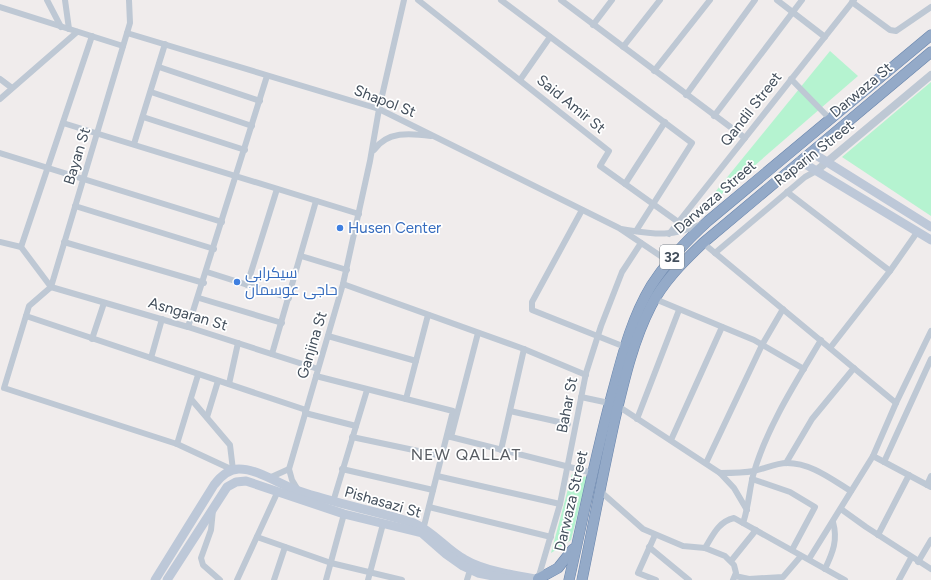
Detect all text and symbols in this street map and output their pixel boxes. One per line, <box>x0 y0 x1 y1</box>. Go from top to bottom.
street label: Darwaza St <box>826 59 896 121</box>
street label: Qandil Street <box>717 68 786 150</box>
street label: Said Amir St <box>533 71 609 137</box>
street label: Shapol St <box>352 81 419 121</box>
street label: Raparin Street <box>771 116 858 190</box>
street label: Bayan St <box>60 125 94 187</box>
street label: Darwaza Street <box>670 156 760 238</box>
place label: Husen Center <box>348 219 441 237</box>
marker: Husen Center <box>335 223 345 233</box>
road number: 32 <box>660 245 684 269</box>
place label: سیکرابی حاجی عوسمان <box>245 264 338 300</box>
marker: سیکرابی حاجی عوسمان <box>232 277 242 287</box>
street label: Asngaran St <box>146 293 230 335</box>
street label: Ganjina St <box>293 309 331 381</box>
street label: Bahar St <box>553 375 581 434</box>
district label: NEW QALLAT <box>411 445 521 464</box>
street label: Darwaza Street <box>551 448 591 553</box>
street label: Pishasazi St <box>342 482 424 522</box>

